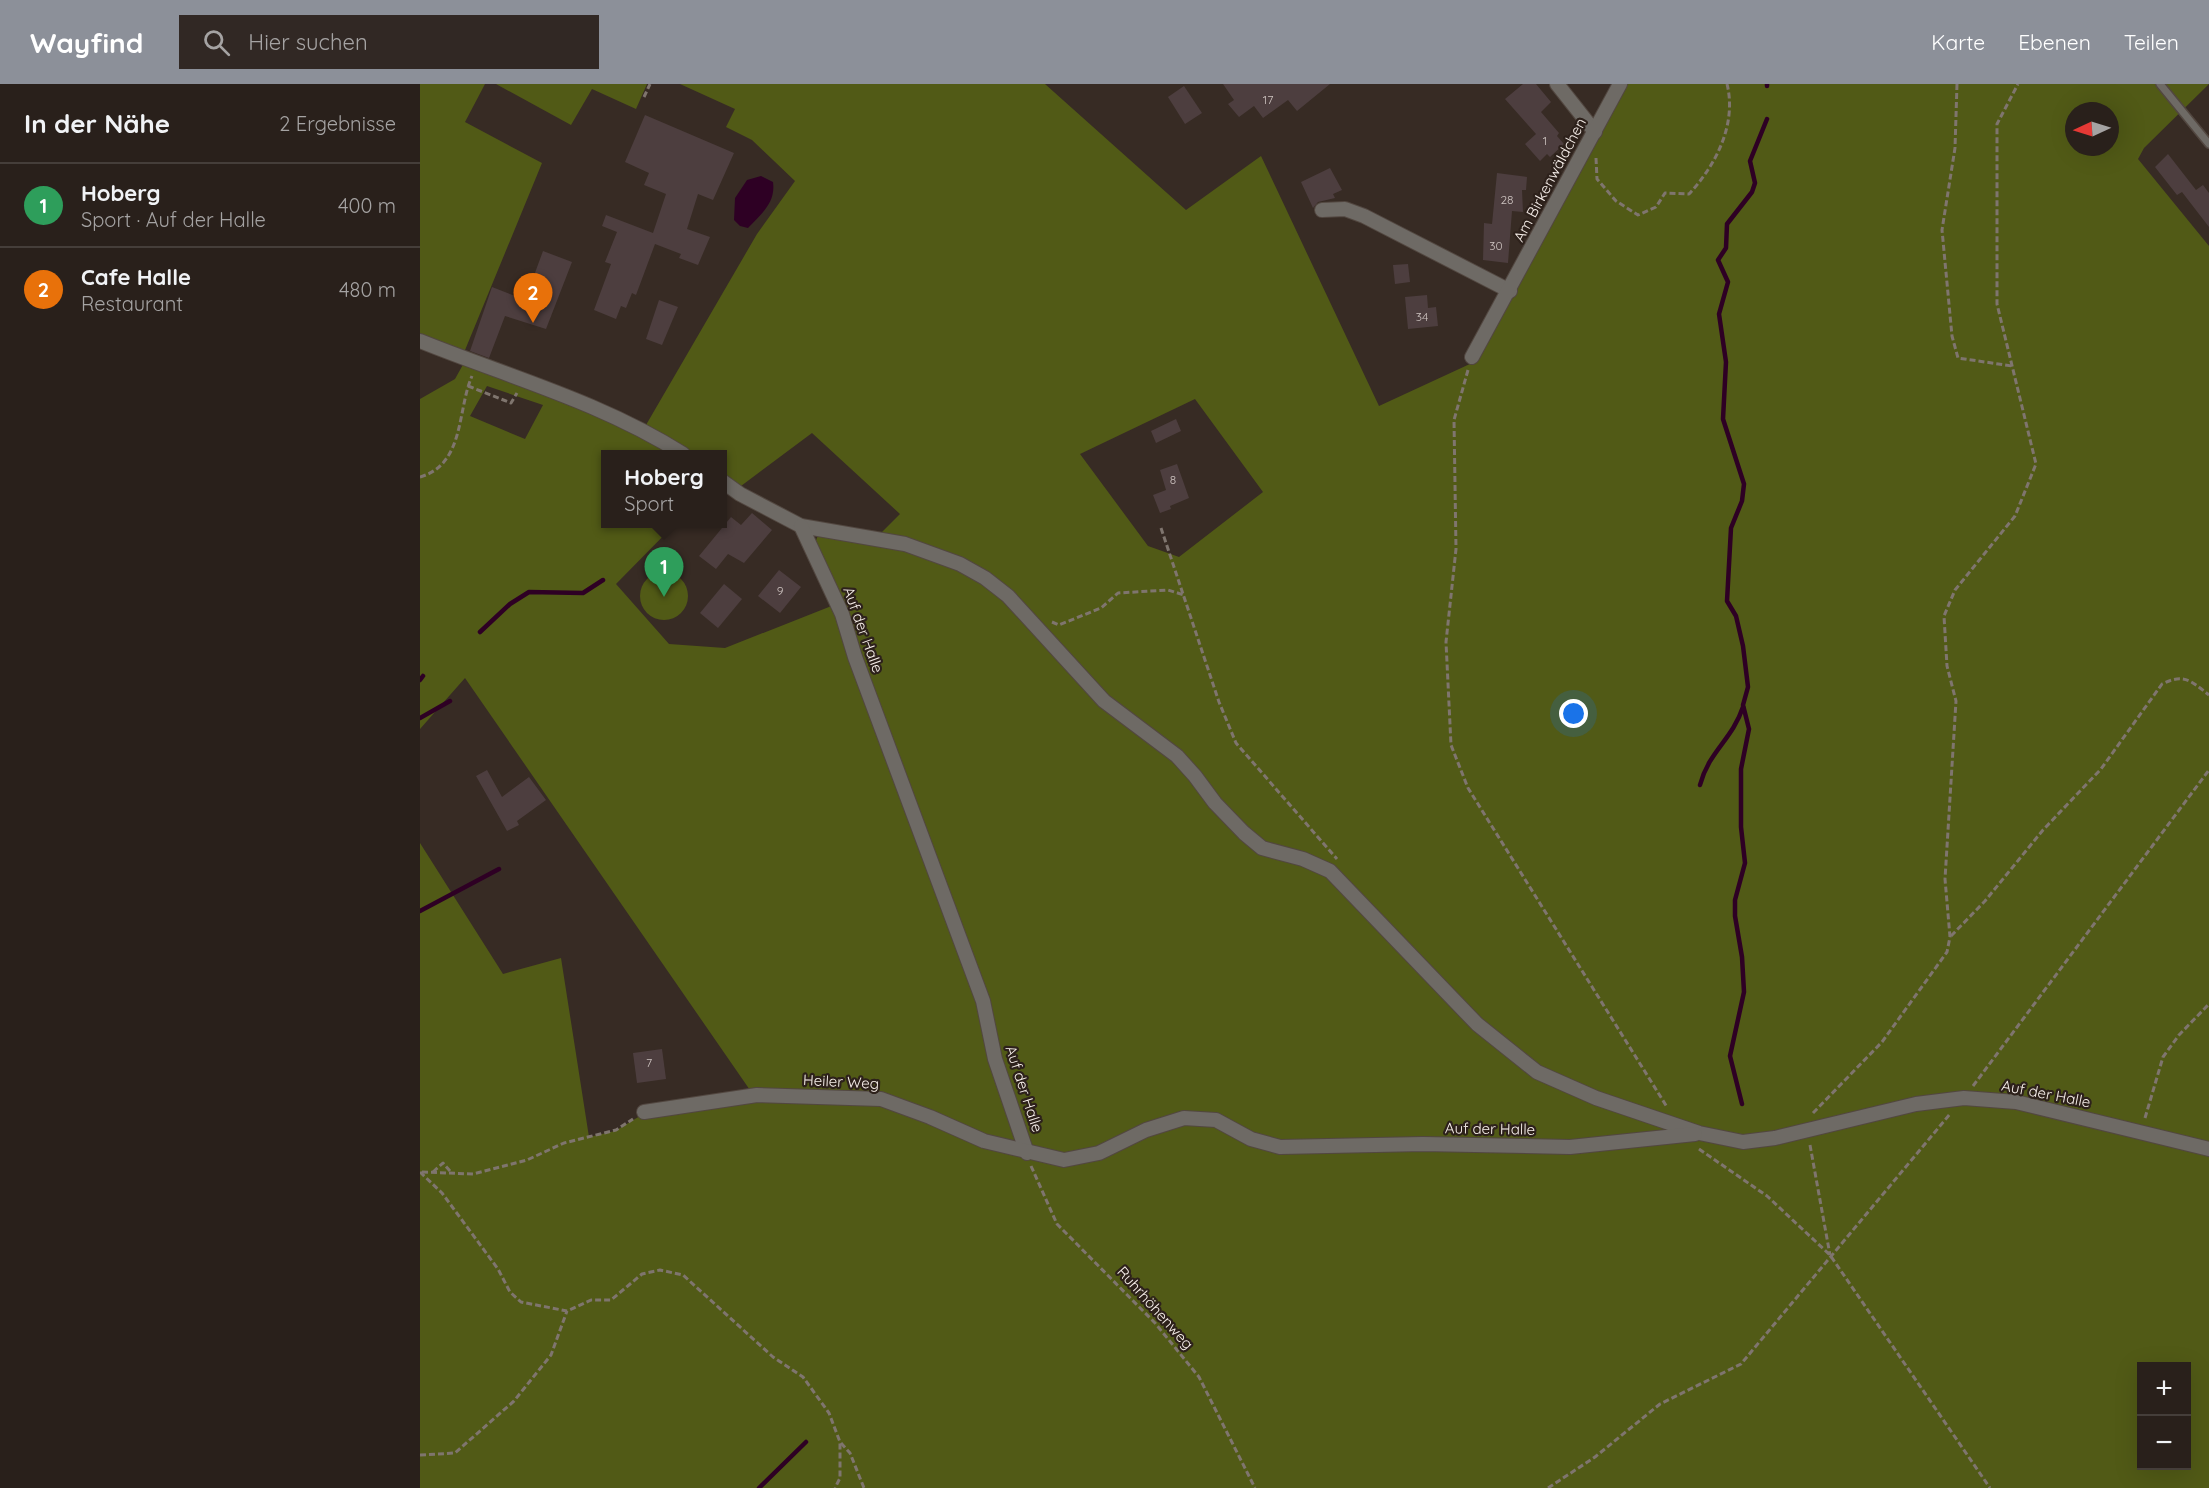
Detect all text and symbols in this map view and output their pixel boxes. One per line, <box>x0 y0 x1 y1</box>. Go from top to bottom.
search box <box>179 15 599 69</box>
text: Wayfind <box>30 25 143 60</box>
icon: search <box>200 26 233 59</box>
text: Hier suchen <box>248 28 368 56</box>
text: Karte <box>1931 29 1985 55</box>
text: Ebenen <box>2018 29 2091 55</box>
text: Teilen <box>2124 29 2179 55</box>
house number: 17 <box>1263 92 1273 107</box>
north arrow <box>2065 102 2119 156</box>
text: In der Nähe <box>24 107 170 140</box>
text: 2 Ergebnisse <box>279 111 396 136</box>
street label: Am Birkenwäldchen <box>1509 115 1590 245</box>
house number: 1 <box>1543 133 1547 148</box>
text: Hoberg <box>81 179 161 207</box>
house number: 28 <box>1500 192 1514 207</box>
text: 1 <box>40 193 47 218</box>
text: 400 m <box>338 193 396 218</box>
text: Sport · Auf der Halle <box>81 207 266 232</box>
house number: 30 <box>1489 238 1503 253</box>
text: Cafe Halle <box>81 263 191 291</box>
pin: 2 <box>514 274 552 323</box>
text: 2 <box>38 277 49 302</box>
text: 480 m <box>339 277 396 302</box>
text: Restaurant <box>81 291 183 316</box>
house number: 34 <box>1416 309 1428 324</box>
popup <box>601 450 727 528</box>
text: Hoberg <box>624 463 704 491</box>
house number: 8 <box>1170 472 1176 487</box>
text: Sport <box>624 491 674 516</box>
pin: 1 <box>644 548 684 597</box>
house number: 9 <box>777 583 784 598</box>
street label: Auf der Halle <box>839 584 888 675</box>
your location <box>1559 699 1588 728</box>
street label: Auf der Halle <box>1002 1043 1047 1135</box>
house number: 7 <box>646 1055 652 1070</box>
street label: Heiler Weg <box>803 1070 880 1093</box>
street label: Auf der Halle <box>2000 1076 2092 1111</box>
street label: Auf der Halle <box>1445 1118 1535 1139</box>
street label: Ruhrhöhenweg <box>1113 1262 1198 1353</box>
map controls <box>2137 1362 2191 1470</box>
button: + <box>2137 1362 2191 1416</box>
button: − <box>2137 1416 2191 1470</box>

